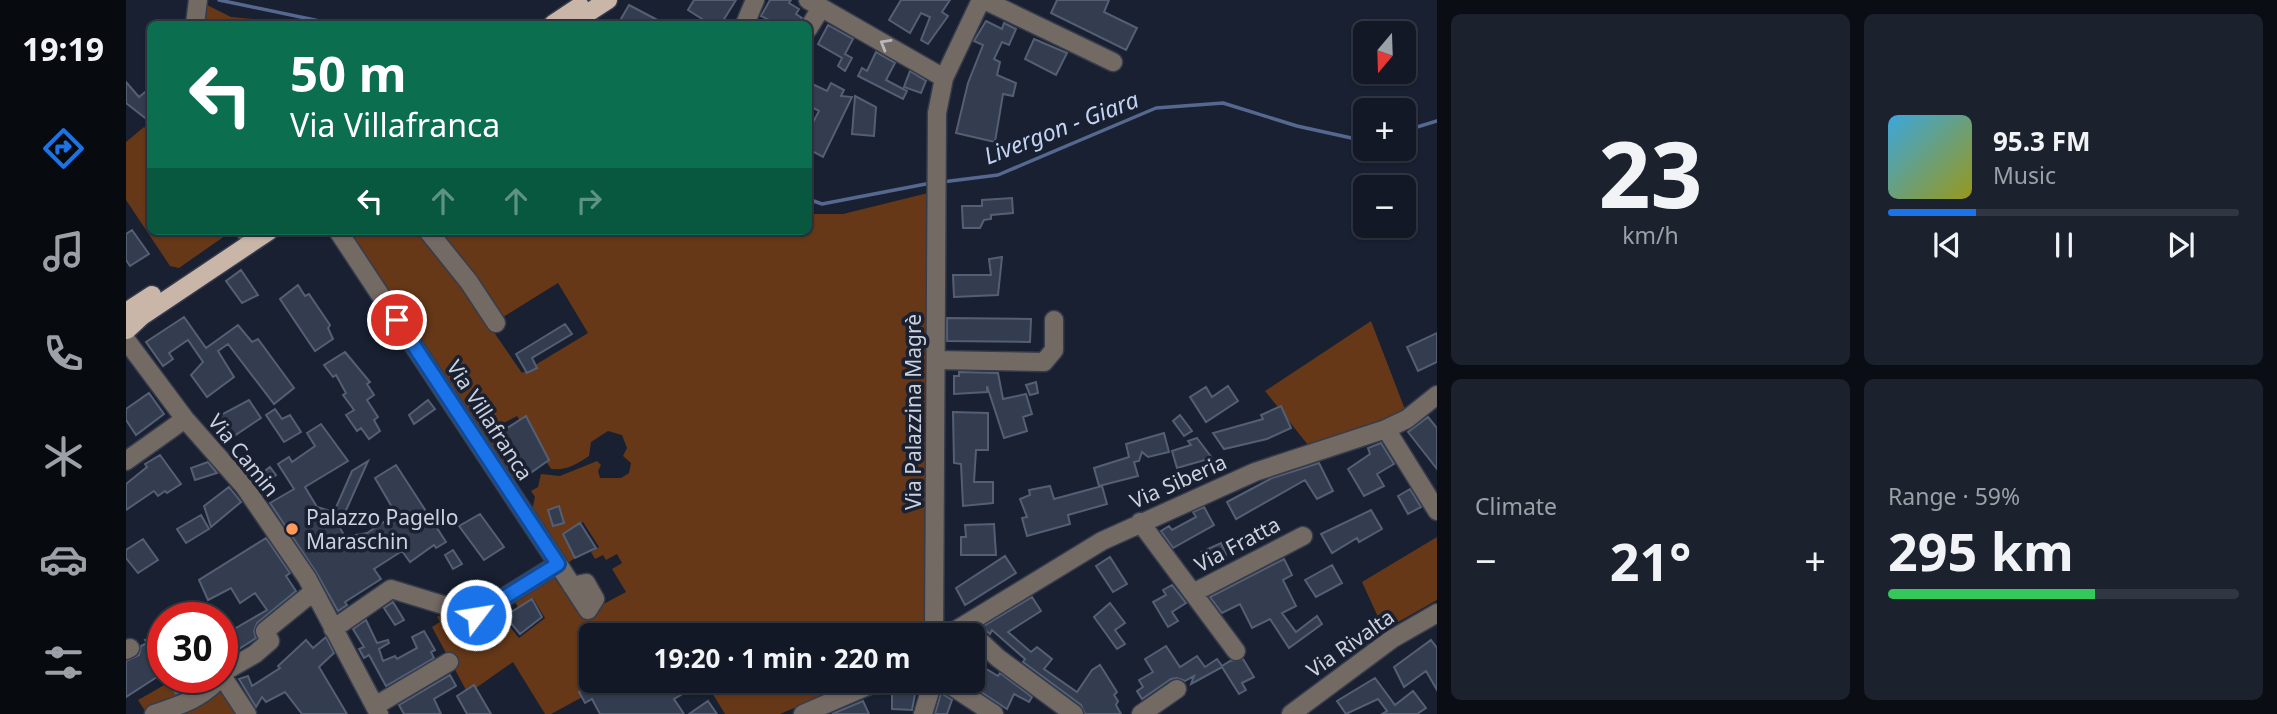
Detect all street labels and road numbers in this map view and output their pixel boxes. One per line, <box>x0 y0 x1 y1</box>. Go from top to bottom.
street label: Via Palazzina Magrè <box>899 314 927 510</box>
street label: Via Villafranca <box>441 355 539 485</box>
street label: Via Camin <box>202 408 286 502</box>
street label: Via Siberia <box>1125 447 1231 515</box>
street label: Via Fratta <box>1189 510 1285 578</box>
street label: Via Rivalta <box>1301 603 1399 683</box>

